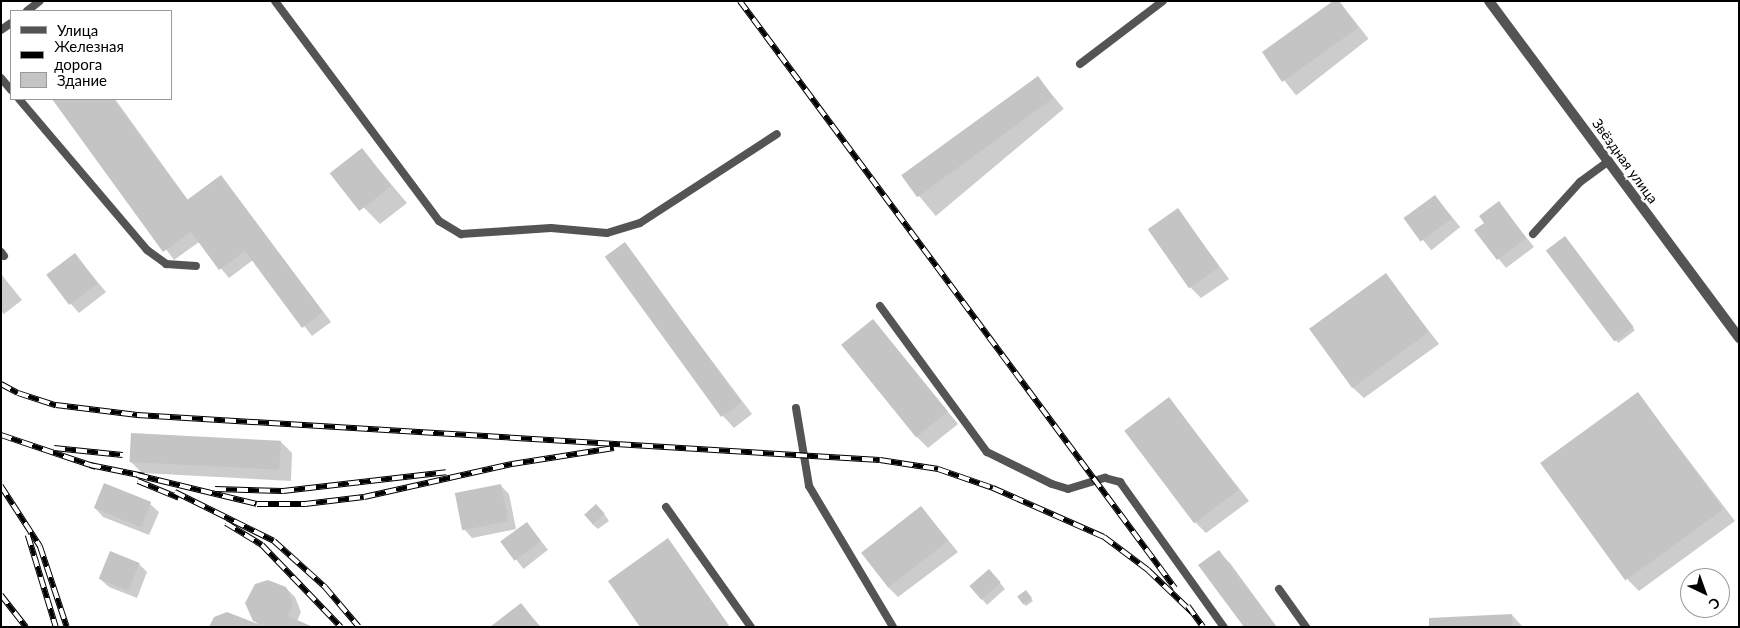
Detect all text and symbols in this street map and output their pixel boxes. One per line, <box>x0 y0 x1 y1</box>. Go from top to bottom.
legend <box>10 10 172 100</box>
text: Улица <box>57 21 98 39</box>
text: Железная дорога <box>54 37 124 73</box>
text: Здание <box>57 71 107 89</box>
street label: Звёздная улица <box>1589 115 1661 207</box>
north arrow <box>1680 568 1730 618</box>
text: С <box>1706 594 1724 613</box>

